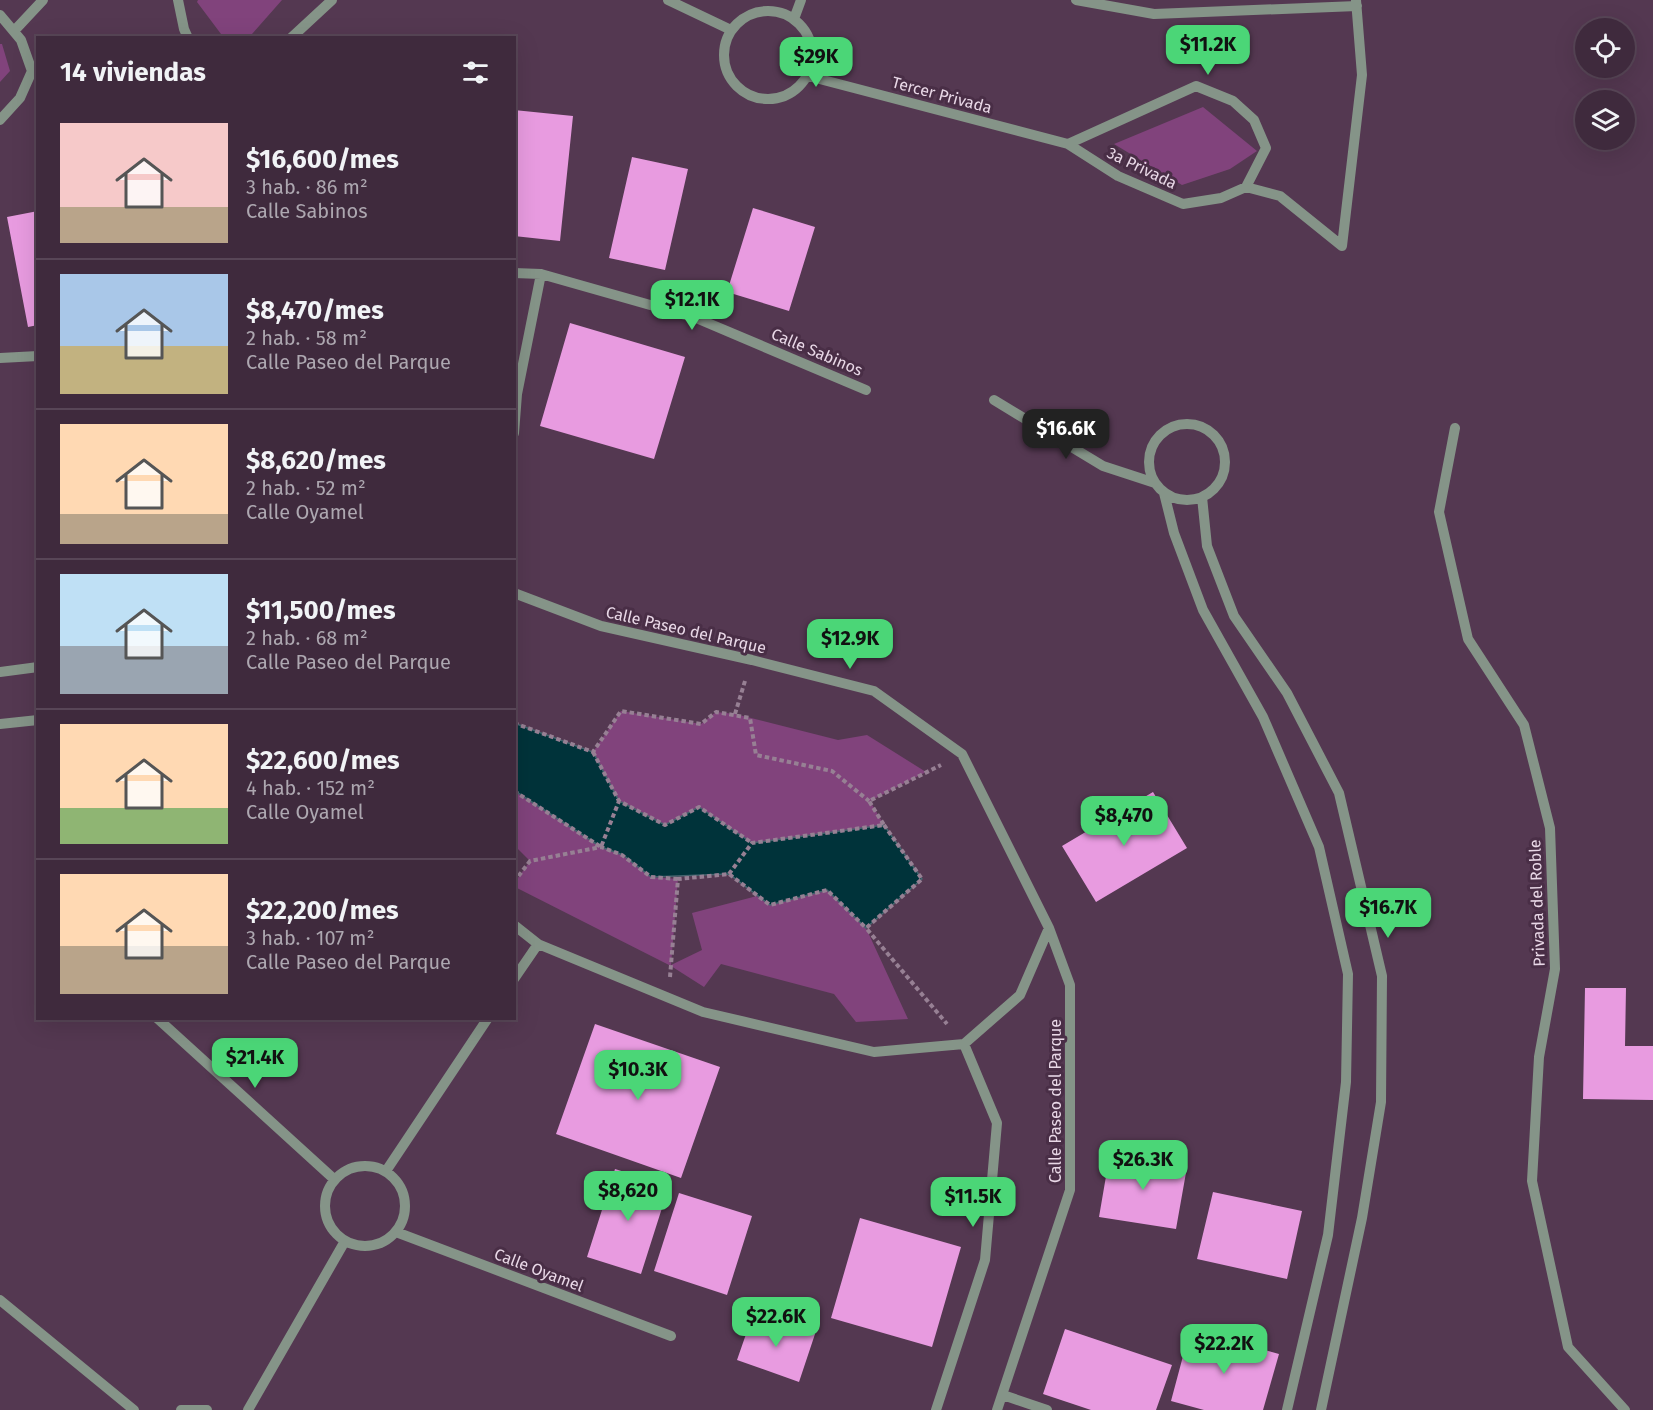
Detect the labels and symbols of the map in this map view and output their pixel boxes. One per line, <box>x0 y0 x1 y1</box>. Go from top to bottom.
pin: $11.2K <box>1159 25 1257 76</box>
pin: $29K <box>780 37 852 88</box>
street label: Tercer Privada <box>890 73 994 117</box>
street label: 3a Privada <box>1104 143 1180 193</box>
pin: $12.1K <box>643 280 741 331</box>
street label: Calle Sabinos <box>769 324 865 380</box>
pin: $16.6K <box>1017 409 1115 460</box>
street label: Calle Paseo del Parque <box>604 602 768 658</box>
pin: $12.9K <box>801 619 899 670</box>
pin: $8,470 <box>1075 796 1173 847</box>
street label: Privada del Roble <box>1525 839 1549 967</box>
pin: $16.7K <box>1339 888 1437 939</box>
street label: Calle Paseo del Parque <box>1046 1019 1065 1183</box>
pin: $21.4K <box>206 1038 304 1089</box>
pin: $10.3K <box>589 1050 687 1101</box>
pin: $26.3K <box>1094 1140 1192 1191</box>
pin: $8,620 <box>579 1171 677 1222</box>
pin: $11.5K <box>924 1177 1022 1228</box>
street label: Calle Oyamel <box>492 1244 587 1296</box>
pin: $22.6K <box>727 1297 825 1348</box>
pin: $22.2K <box>1175 1324 1273 1375</box>

